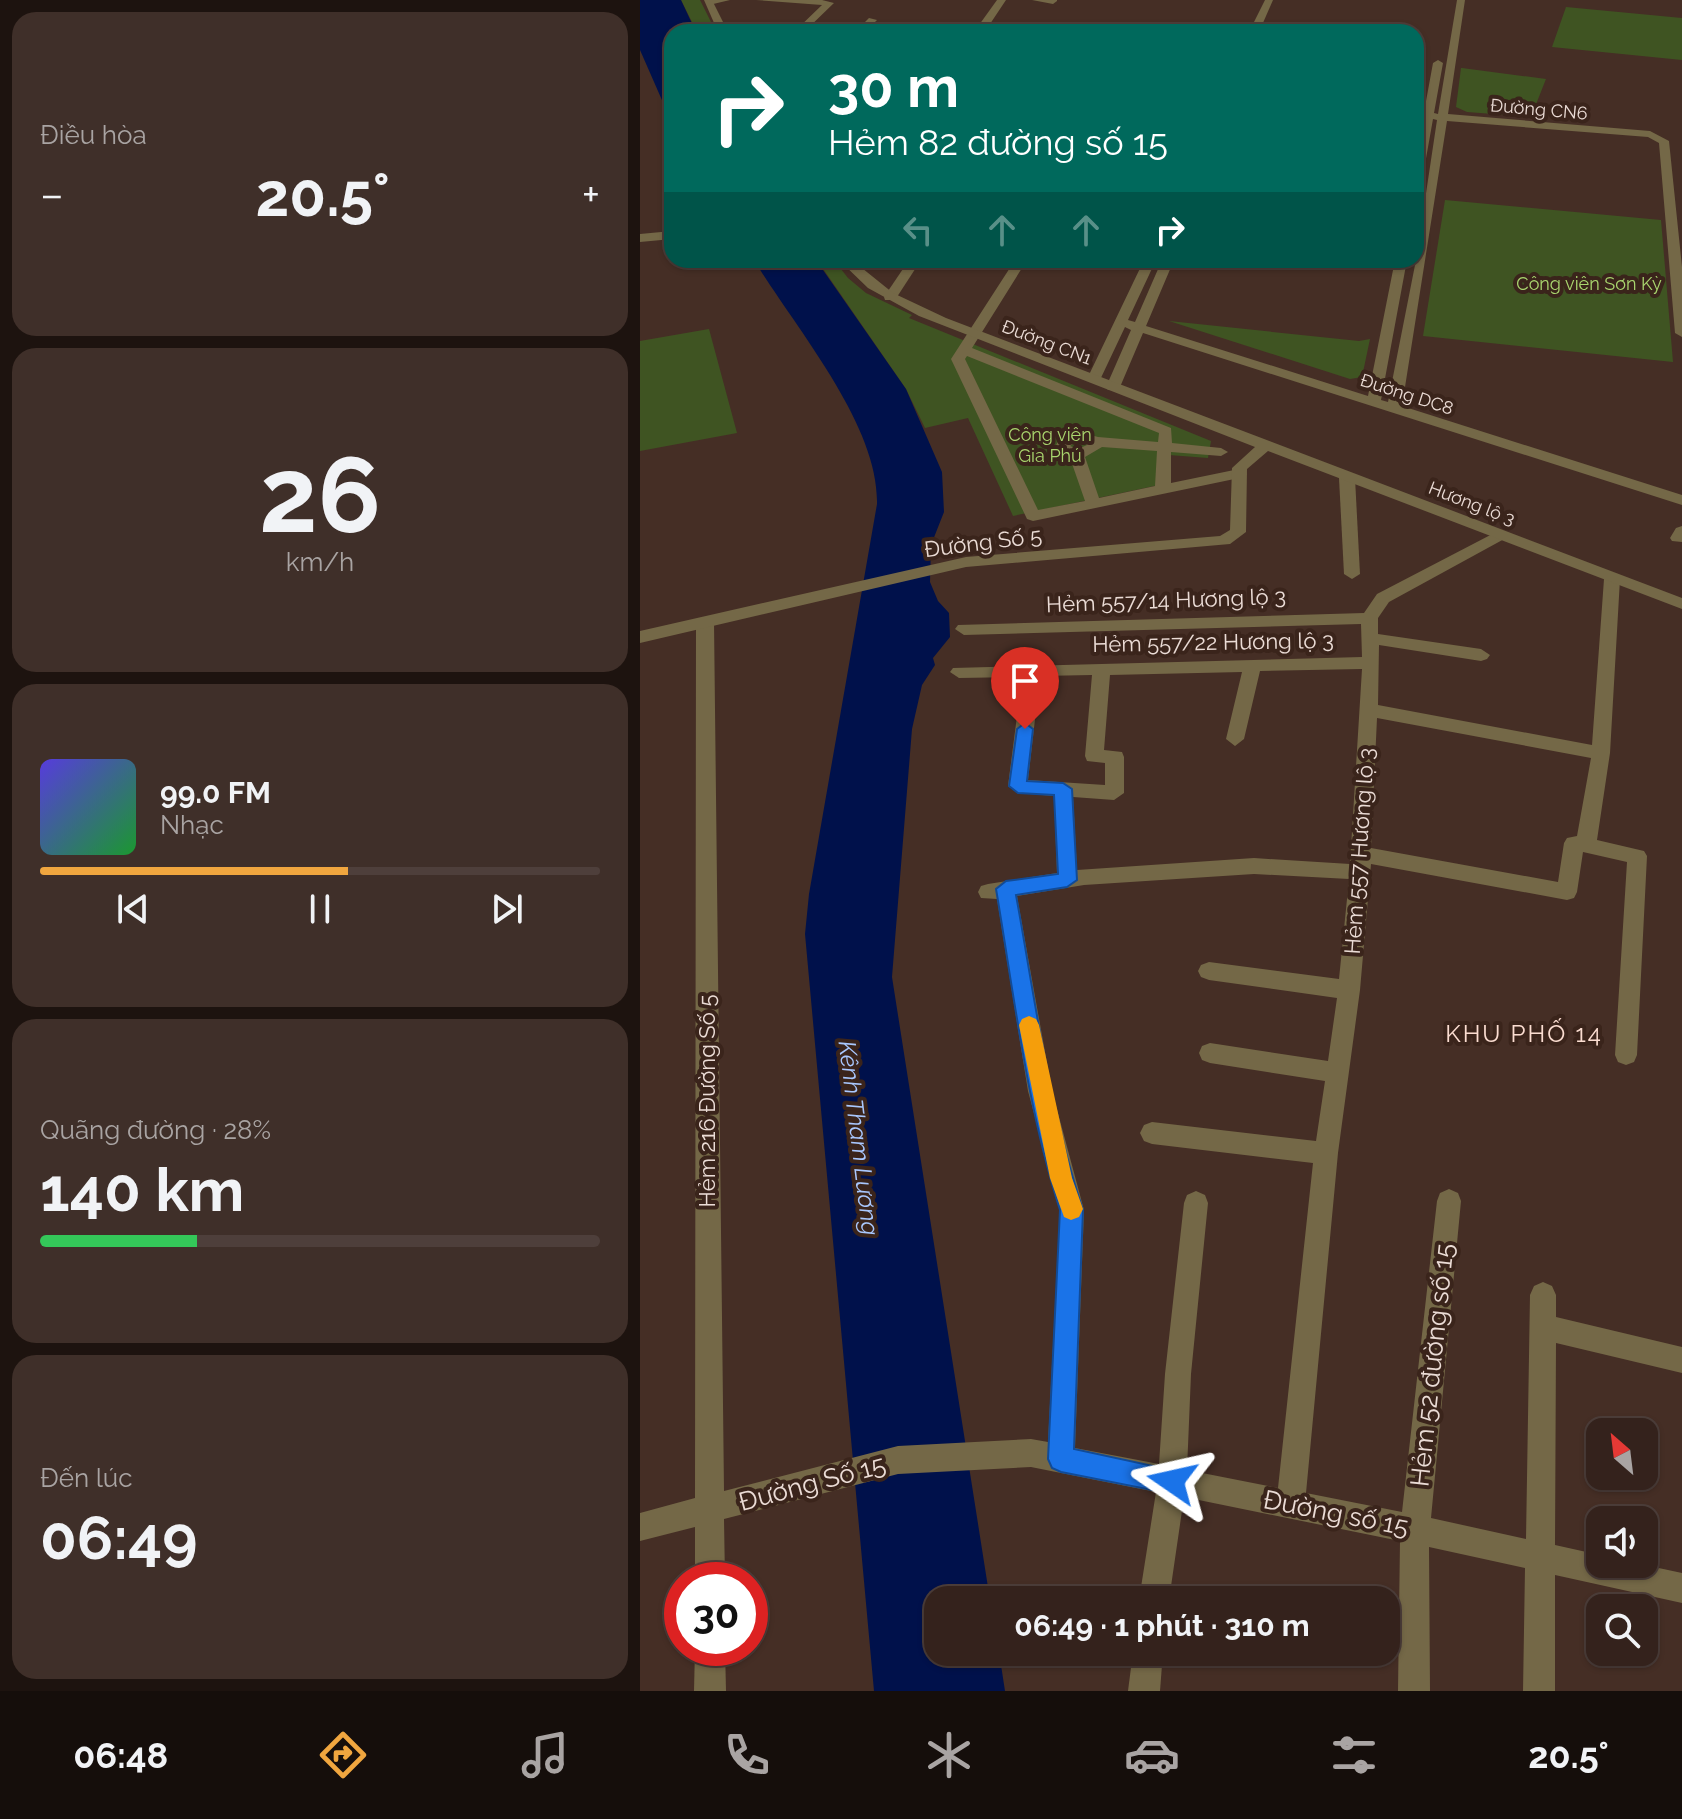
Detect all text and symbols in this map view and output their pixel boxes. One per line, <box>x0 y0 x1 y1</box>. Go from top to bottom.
text: 30 m <box>828 54 959 120</box>
icon: right <box>696 56 800 160</box>
street label: Đường CN6 <box>1489 94 1589 124</box>
text: Điều hòa <box>40 120 147 150</box>
text: Hẻm 82 đường số 15 <box>828 121 1168 163</box>
text: 20.5° <box>255 160 390 230</box>
text: − <box>40 169 64 220</box>
text: + <box>582 169 600 220</box>
icon: left <box>896 208 940 252</box>
icon: ahead <box>980 208 1024 252</box>
icon: ahead <box>1064 208 1108 252</box>
icon: right <box>1148 208 1192 252</box>
park label: Công viên Sơn Kỳ <box>1516 273 1662 294</box>
street label: Đường CN1 <box>999 315 1095 369</box>
street label: Đường DC8 <box>1358 369 1456 419</box>
park label: Công viên Gia Phú <box>1008 424 1092 466</box>
text: 26 <box>259 434 381 556</box>
street label: Hương lộ 3 <box>1426 477 1518 529</box>
street label: Đường Số 5 <box>923 522 1043 562</box>
text: km/h <box>286 547 354 577</box>
street label: Hẻm 557/14 Hương lộ 3 <box>1046 583 1286 617</box>
street label: Hẻm 557/22 Hương lộ 3 <box>1092 627 1334 657</box>
pin <box>991 647 1059 729</box>
icon: arrive <box>1003 659 1047 703</box>
street label: Hẻm 557 Hương lộ 3 <box>1339 747 1379 955</box>
text: 99.0 FM <box>160 775 271 810</box>
text: Nhạc <box>160 810 224 840</box>
icon: previous <box>111 887 155 931</box>
icon: pause <box>298 887 342 931</box>
icon: next <box>485 887 529 931</box>
street label: Hẻm 216 Đường Số 5 <box>694 995 720 1207</box>
district label: KHU PHỐ 14 <box>1445 1018 1603 1048</box>
water label: Kênh Tham Lương <box>833 1039 885 1237</box>
text: Quãng đường · 28% <box>40 1115 271 1145</box>
text: 140 km <box>40 1155 244 1225</box>
street label: Hẻm 52 đường số 15 <box>1404 1242 1460 1488</box>
north arrow <box>1586 1418 1658 1490</box>
map controls <box>1586 1418 1658 1666</box>
position arrow <box>1130 1439 1214 1523</box>
street label: Đường Số 15 <box>735 1449 889 1517</box>
text: Đến lúc <box>40 1463 133 1493</box>
street label: Đường số 15 <box>1261 1484 1411 1542</box>
text: 06:49 <box>40 1503 198 1573</box>
button: sound <box>1586 1506 1658 1578</box>
speed limit sign: 30 <box>664 1562 768 1666</box>
button: search <box>1586 1594 1658 1666</box>
text: 06:49 · 1 phút · 310 m <box>1014 1608 1310 1643</box>
icon: directions <box>315 1727 371 1783</box>
icon: music <box>517 1727 573 1783</box>
icon: phone <box>719 1727 775 1783</box>
icon: climate <box>921 1727 977 1783</box>
icon: car <box>1124 1727 1180 1783</box>
icon: filters <box>1326 1727 1382 1783</box>
text: 06:48 <box>73 1734 168 1776</box>
text: 20.5° <box>1528 1734 1609 1776</box>

